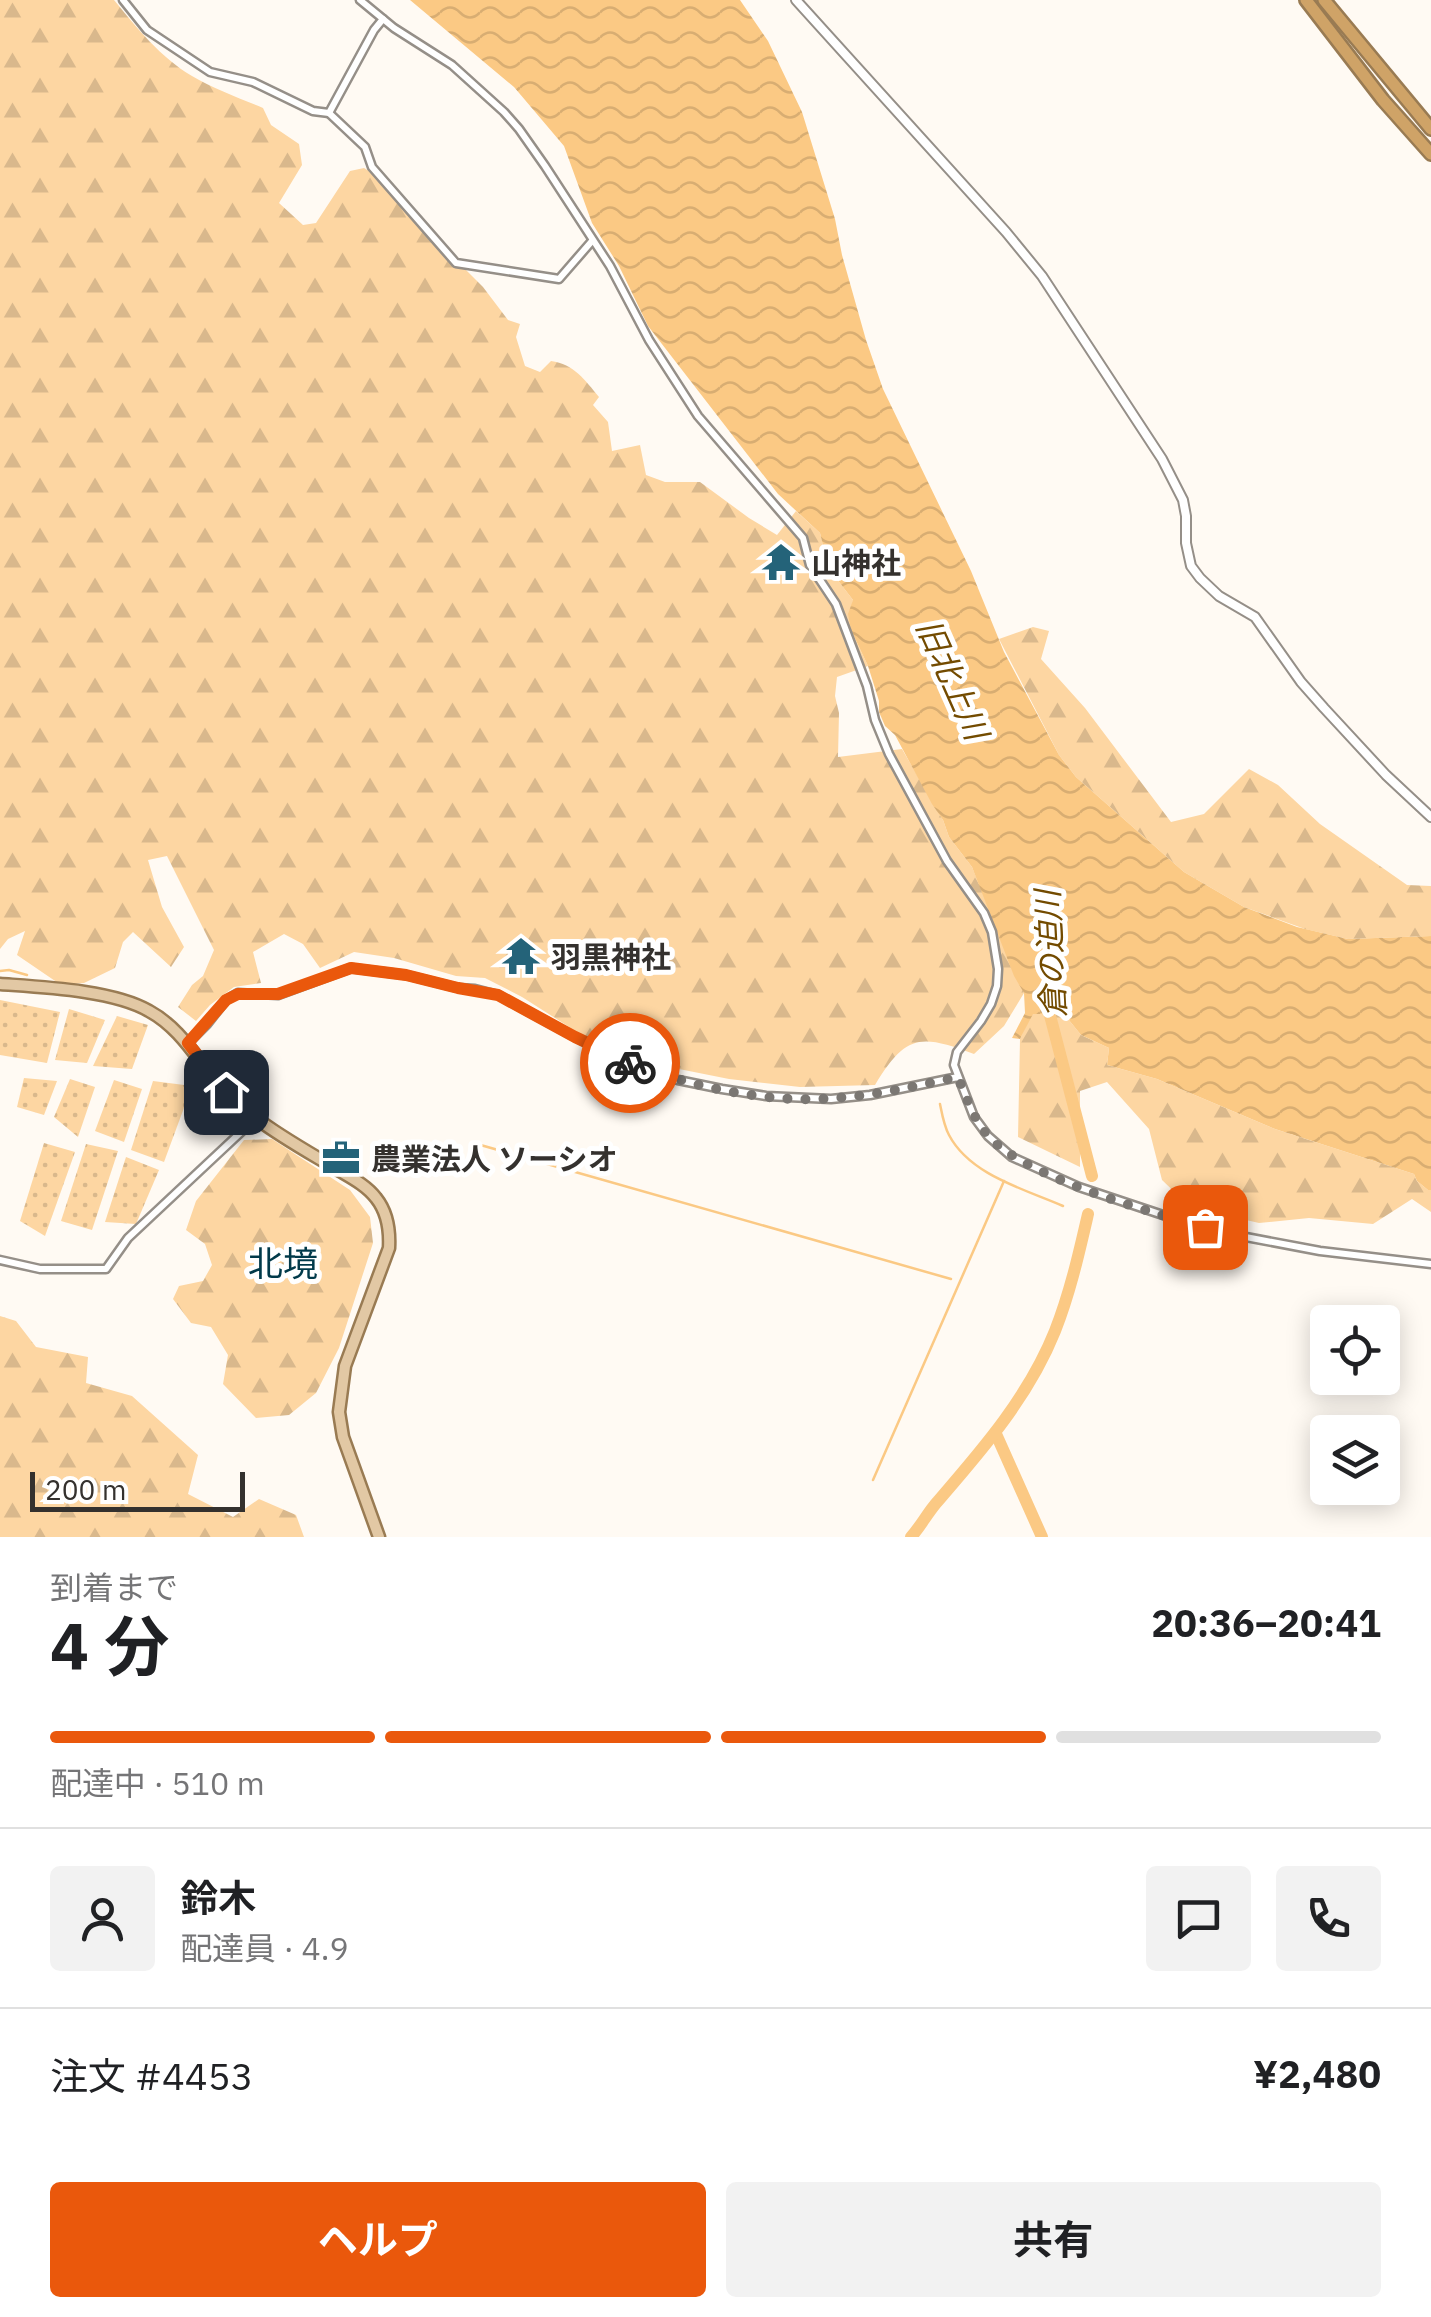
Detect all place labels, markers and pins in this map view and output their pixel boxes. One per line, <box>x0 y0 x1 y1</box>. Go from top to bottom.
temple icon: 山神社 <box>760 541 802 583</box>
place label: 山神社 <box>811 543 901 582</box>
temple icon: 羽黒神社 <box>500 935 542 977</box>
place label: 羽黒神社 <box>551 937 671 976</box>
pin <box>184 1050 269 1135</box>
office icon: 農業法人 ソーシオ <box>320 1137 362 1179</box>
place label: 農業法人 ソーシオ <box>371 1139 617 1178</box>
pin <box>1163 1185 1248 1270</box>

